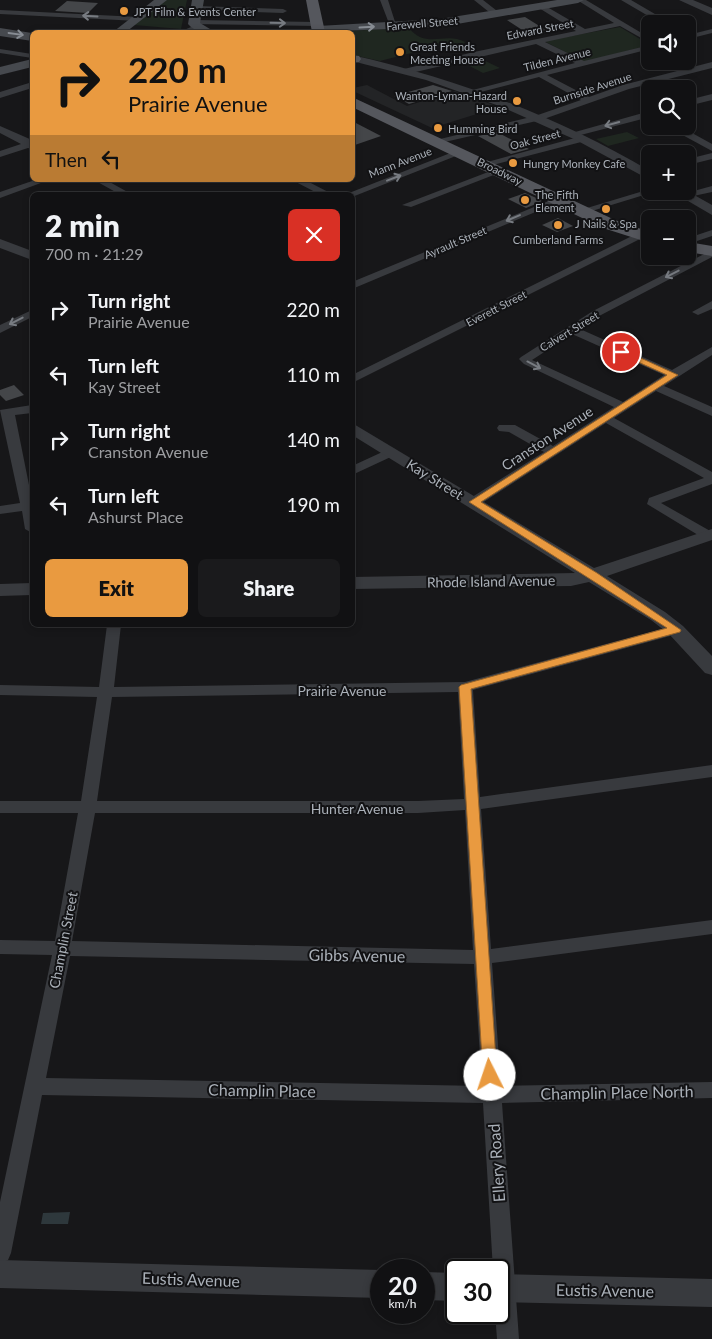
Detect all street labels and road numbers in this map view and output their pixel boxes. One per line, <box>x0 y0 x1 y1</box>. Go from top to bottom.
street label: Farewell Street <box>386 13 458 33</box>
street label: Edward Street <box>505 16 575 42</box>
street label: Tilden Avenue <box>522 44 592 74</box>
street label: Burnside Avenue <box>551 69 633 107</box>
street label: Oak Street <box>508 126 562 152</box>
street label: Mann Avenue <box>367 144 434 180</box>
street label: Broadway <box>475 155 525 188</box>
street label: Ayrault Street <box>422 223 488 261</box>
street label: Everett Street <box>464 287 529 329</box>
street label: Calvert Street <box>537 308 601 354</box>
street label: Cranston Avenue <box>498 402 596 474</box>
street label: Kay Street <box>404 455 466 503</box>
street label: Rhode Island Avenue <box>427 571 555 591</box>
street label: Prairie Avenue <box>298 682 386 699</box>
street label: Hunter Avenue <box>311 800 403 817</box>
street label: Champlin Street <box>45 890 81 990</box>
street label: Gibbs Avenue <box>308 945 406 965</box>
street label: Champlin Place <box>208 1080 316 1100</box>
street label: Champlin Place North <box>540 1081 694 1103</box>
street label: Ellery Road <box>484 1123 508 1203</box>
street label: Eustis Avenue <box>142 1268 240 1290</box>
street label: Eustis Avenue <box>556 1280 654 1300</box>

